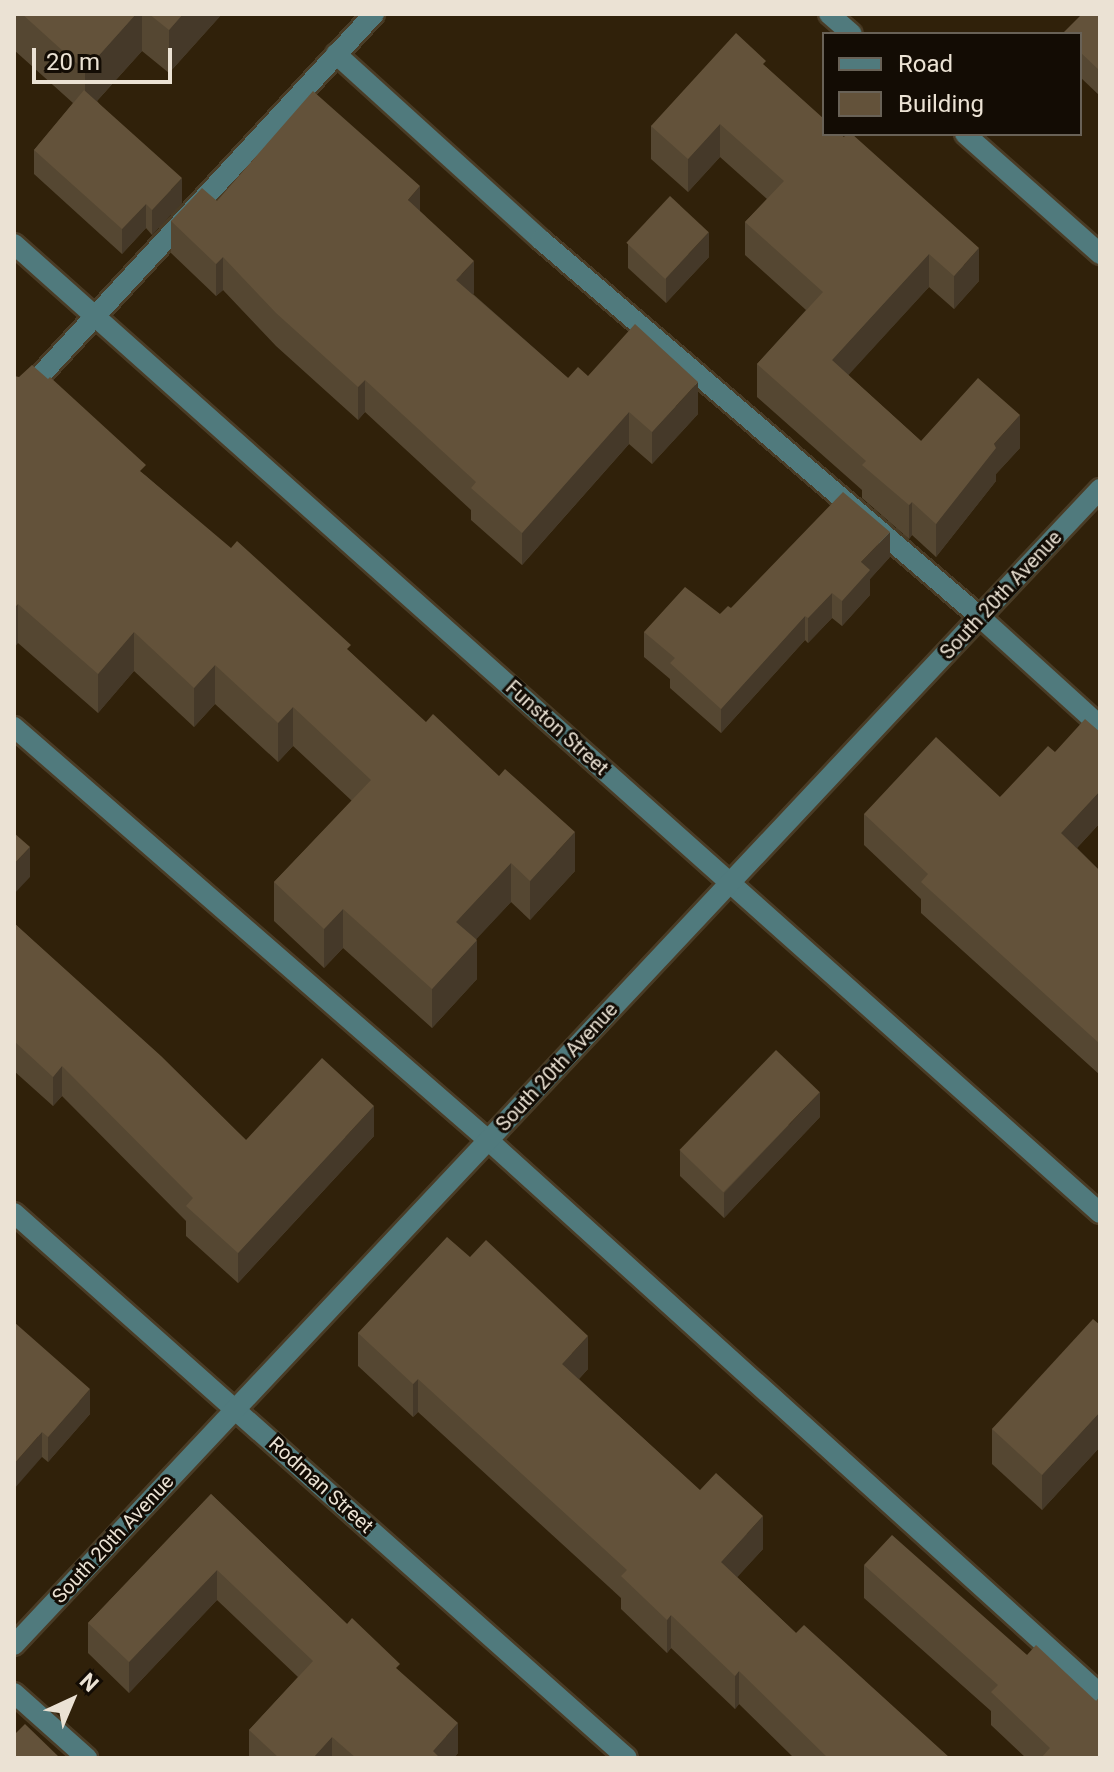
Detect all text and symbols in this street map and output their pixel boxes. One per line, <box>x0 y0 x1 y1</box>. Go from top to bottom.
scale bar <box>36 32 176 82</box>
legend <box>822 32 1082 136</box>
text: 20 m <box>46 48 100 76</box>
text: Road <box>898 50 953 78</box>
text: Building <box>898 90 984 118</box>
street label: South 20th Avenue <box>935 526 1067 664</box>
street label: Funston Street <box>501 676 613 780</box>
street label: South 20th Avenue <box>491 998 623 1136</box>
street label: Rodman Street <box>264 1432 378 1538</box>
street label: South 20th Avenue <box>47 1470 179 1608</box>
north arrow <box>32 1660 112 1740</box>
text: N <box>75 1668 103 1697</box>

